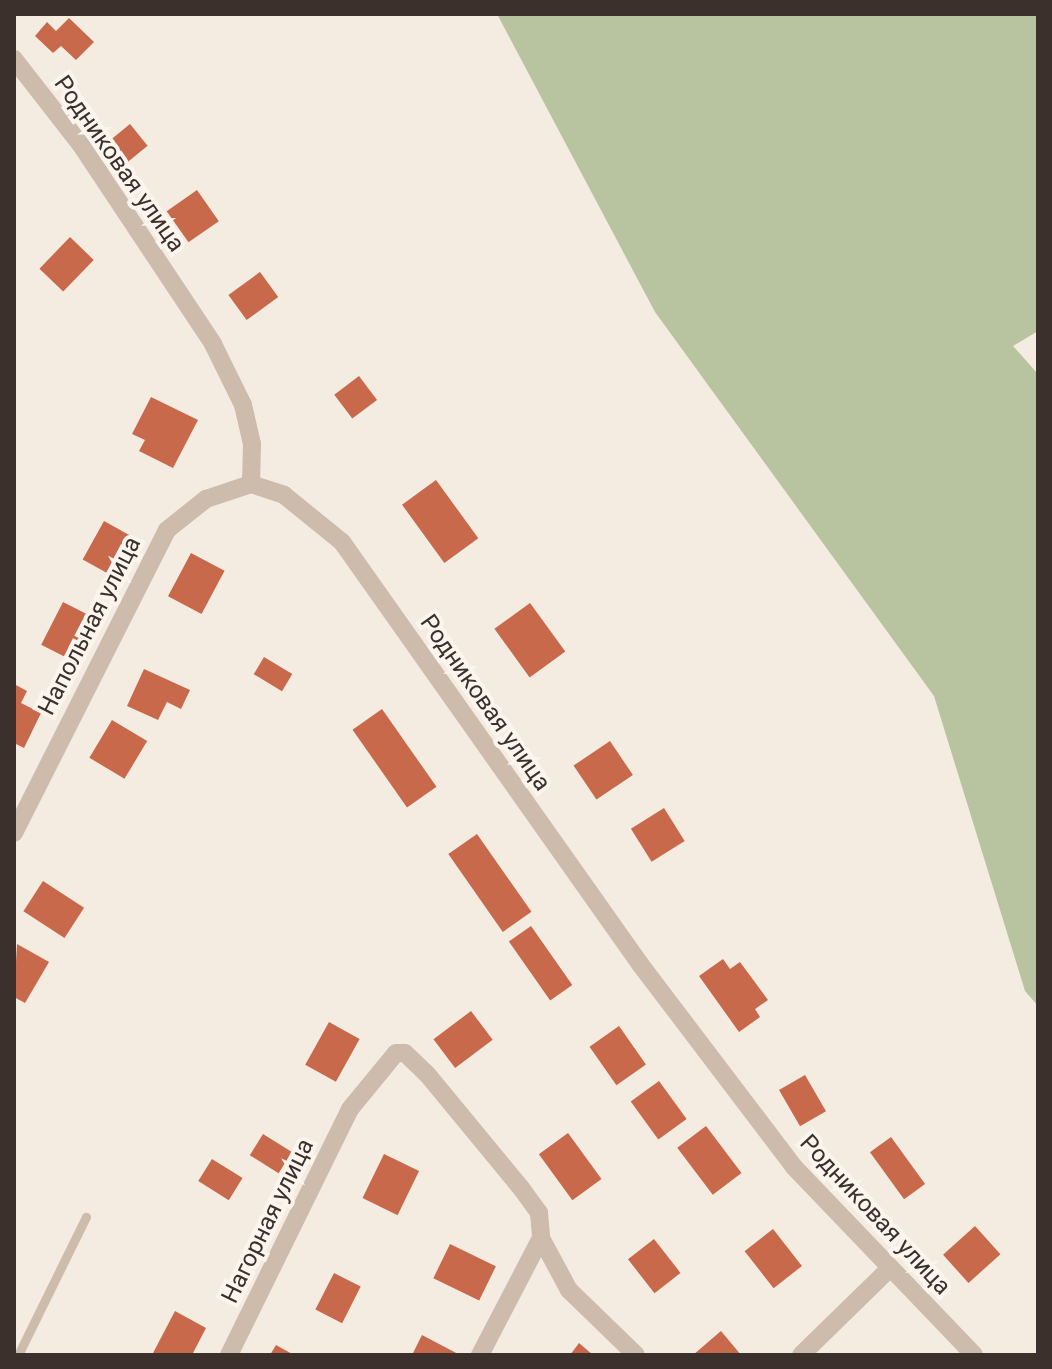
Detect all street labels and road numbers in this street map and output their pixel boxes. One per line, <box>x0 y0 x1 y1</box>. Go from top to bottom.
street label: Родниковая улица <box>47 70 191 258</box>
street label: Напольная улица <box>33 532 147 720</box>
street label: Родниковая улица <box>413 609 557 797</box>
street label: Родниковая улица <box>793 1129 957 1301</box>
street label: Нагорная улица <box>216 1134 320 1308</box>

